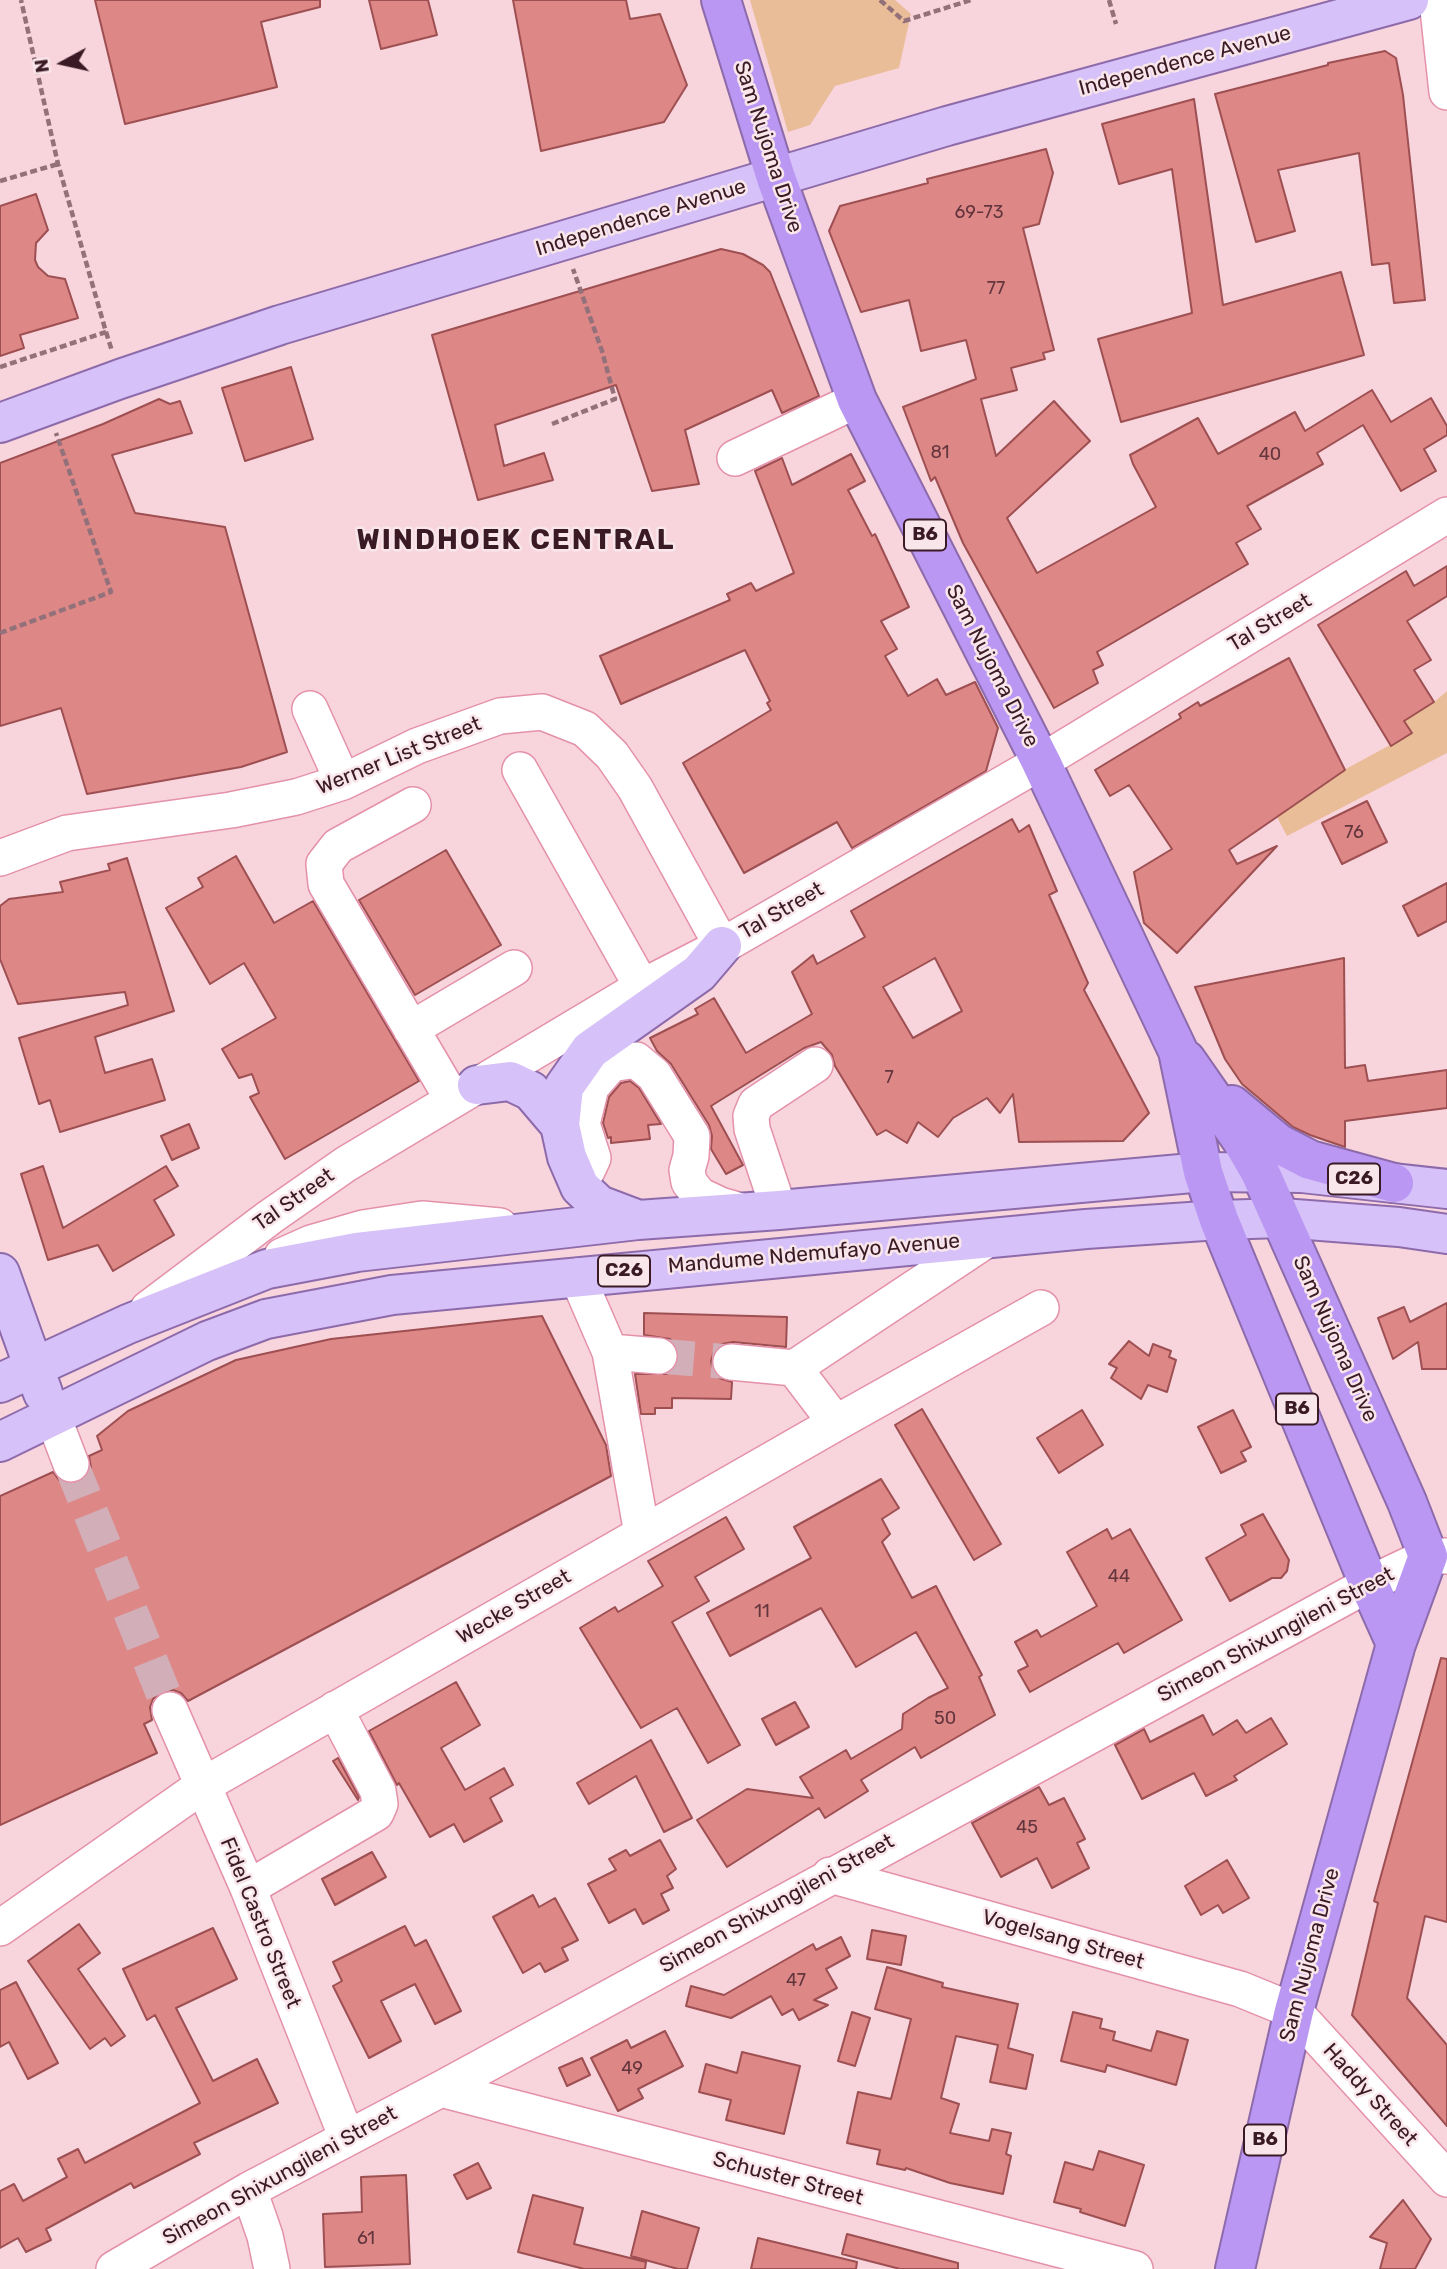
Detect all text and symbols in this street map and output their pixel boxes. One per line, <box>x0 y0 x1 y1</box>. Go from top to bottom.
street label: Independence Avenue <box>1076 21 1294 101</box>
north arrow <box>28 28 98 98</box>
text: N <box>29 58 54 74</box>
street label: Sam Nujoma Drive <box>728 58 808 236</box>
street label: Independence Avenue <box>533 174 749 262</box>
house number: 69-73 <box>955 202 1003 224</box>
house number: 77 <box>987 278 1005 300</box>
house number: 81 <box>930 442 950 464</box>
house number: 40 <box>1259 444 1281 466</box>
road number: B6 <box>904 520 946 550</box>
district label: WINDHOEK CENTRAL <box>358 524 674 558</box>
street label: Sam Nujoma Drive <box>940 580 1044 752</box>
street label: Tal Street <box>1224 588 1316 658</box>
street label: Werner List Street <box>313 711 485 801</box>
house number: 76 <box>1344 822 1364 844</box>
street label: Tal Street <box>736 877 828 945</box>
house number: 7 <box>884 1067 894 1089</box>
street label: Tal Street <box>249 1163 339 1237</box>
road number: C26 <box>1328 1163 1380 1194</box>
street label: Mandume Ndemufayo Avenue <box>667 1229 961 1279</box>
street label: Sam Nujoma Drive <box>1287 1252 1383 1426</box>
road number: C26 <box>598 1256 650 1287</box>
road number: B6 <box>1276 1394 1318 1424</box>
street label: Simeon Shixungileni Street <box>1153 1562 1399 1708</box>
street label: Wecke Street <box>452 1564 576 1650</box>
house number: 44 <box>1108 1566 1130 1588</box>
house number: 11 <box>754 1601 770 1623</box>
house number: 50 <box>934 1708 956 1730</box>
house number: 45 <box>1016 1817 1038 1839</box>
street label: Simeon Shixungileni Street <box>655 1829 899 1979</box>
street label: Fidel Castro Street <box>214 1834 306 2012</box>
street label: Sam Nujoma Drive <box>1275 1865 1345 2045</box>
street label: Vogelsang Street <box>979 1905 1147 1975</box>
house number: 47 <box>786 1970 806 1992</box>
street label: Haddy Street <box>1317 2039 1423 2151</box>
house number: 49 <box>621 2058 643 2080</box>
street label: Simeon Shixungileni Street <box>158 2101 402 2251</box>
road number: B6 <box>1244 2124 1286 2156</box>
street label: Schuster Street <box>710 2147 866 2211</box>
house number: 61 <box>357 2228 375 2250</box>

